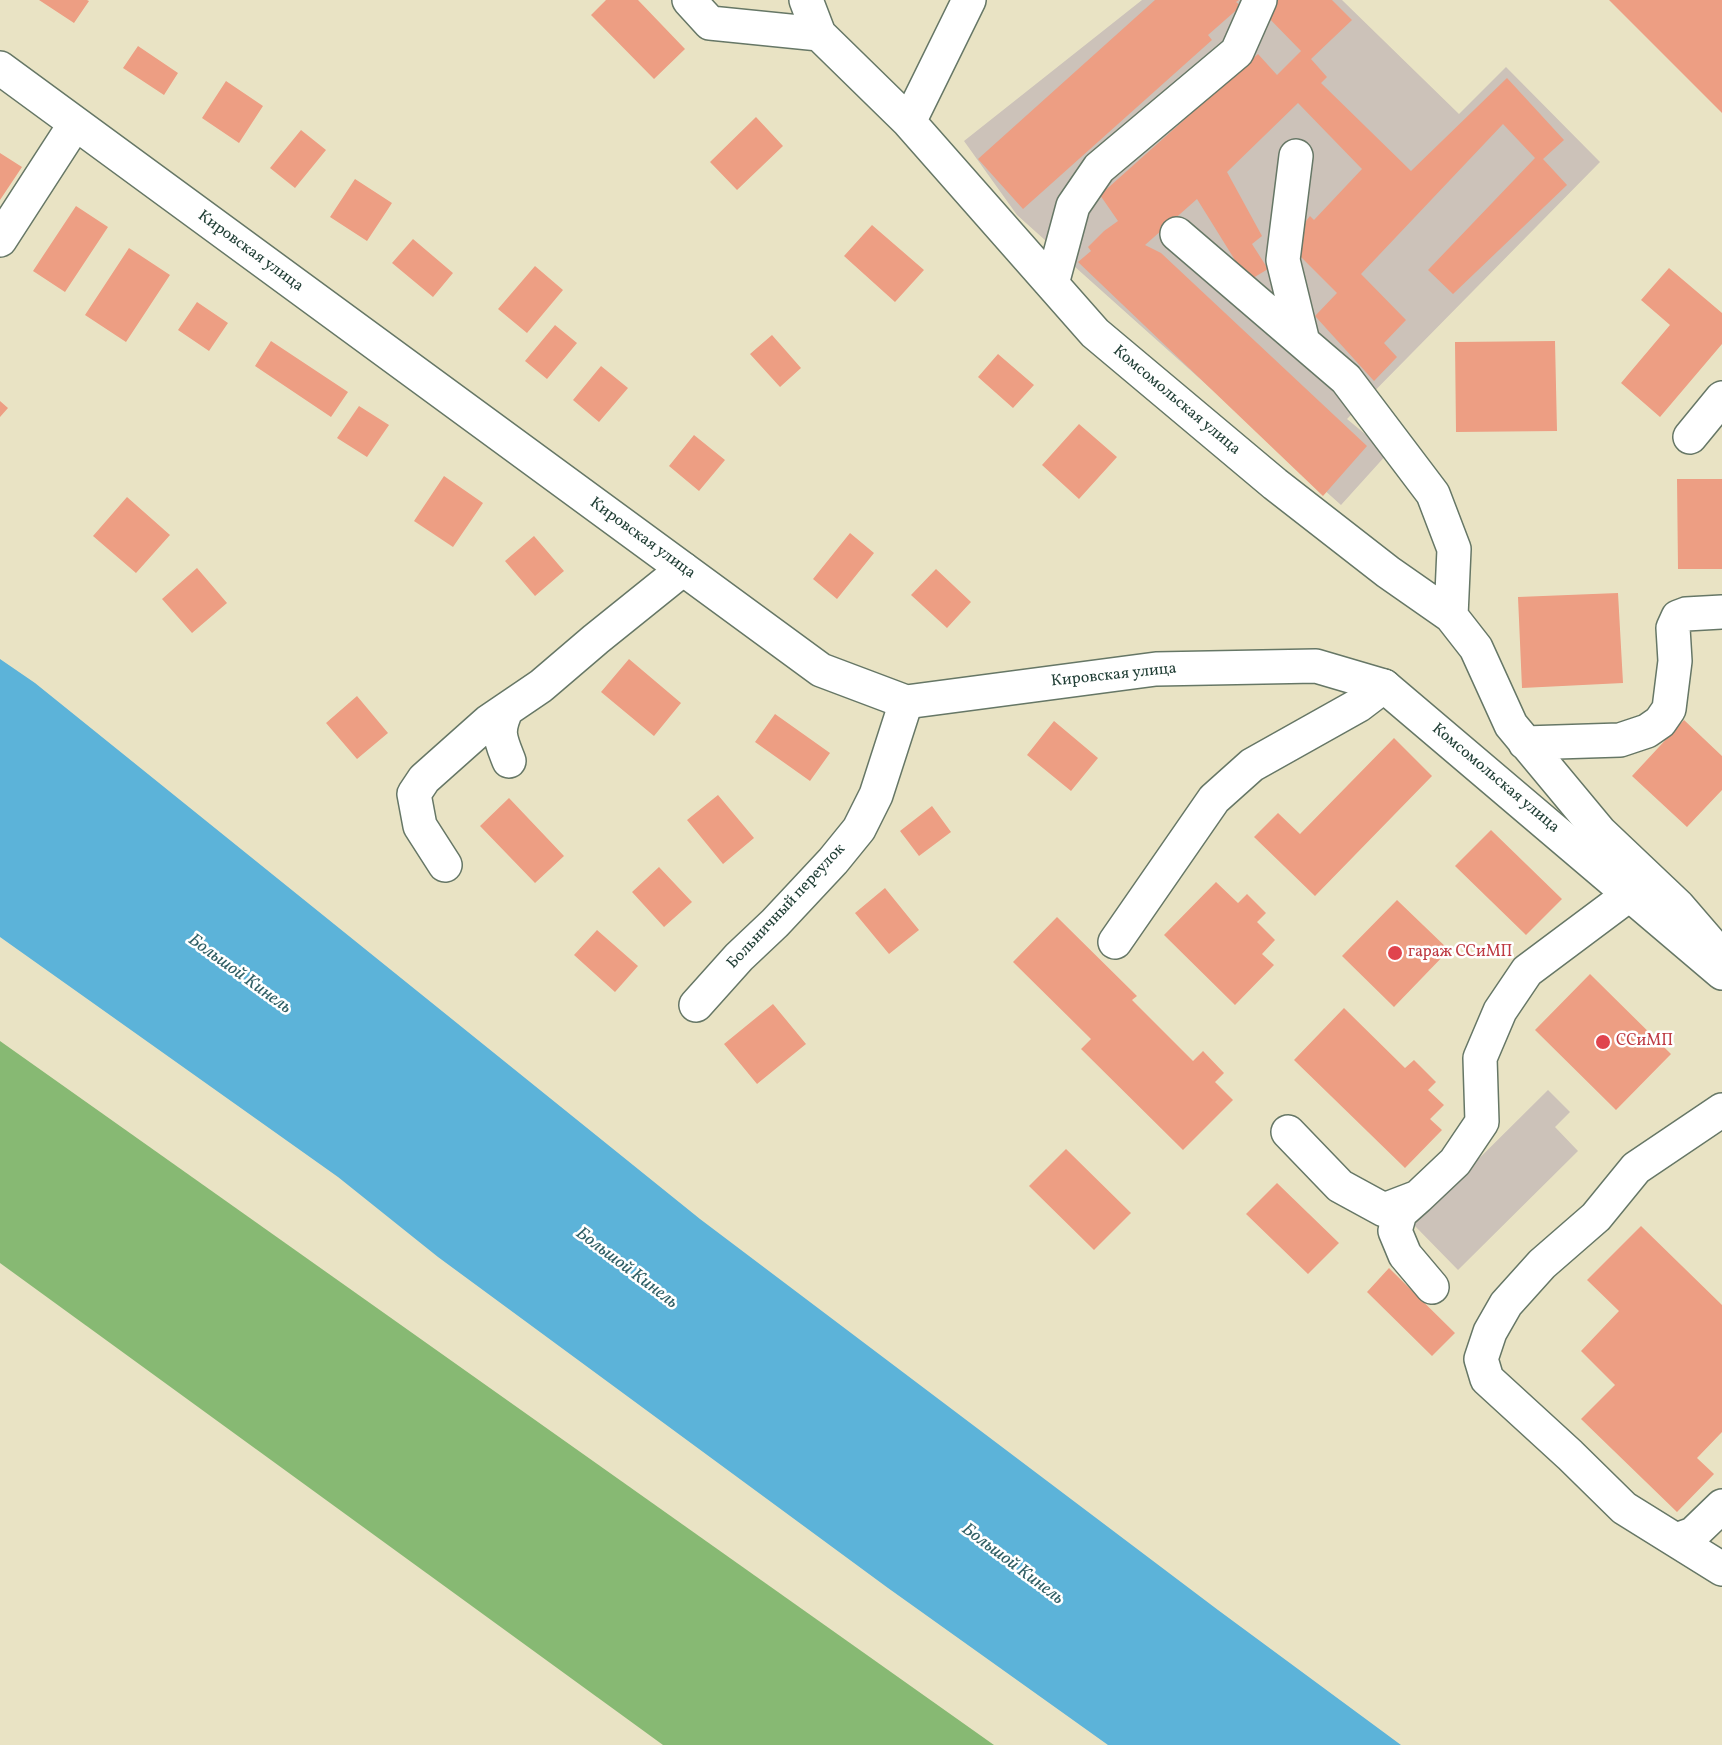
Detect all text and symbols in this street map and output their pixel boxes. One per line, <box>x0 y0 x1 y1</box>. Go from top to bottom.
street label: Кировская улица <box>193 207 307 297</box>
street label: Комсомольская улица <box>1108 342 1244 460</box>
street label: Кировская улица <box>585 494 699 584</box>
street label: Кировская улица <box>1050 660 1178 692</box>
street label: Комсомольская улица <box>1427 720 1563 838</box>
street label: Больничный переулок <box>724 840 850 974</box>
water label: Большой Кинель <box>183 930 295 1020</box>
place label: гараж ССиМП <box>1408 943 1512 963</box>
marker: гараж ССиМП <box>1386 944 1404 962</box>
place label: ССиМП <box>1616 1032 1673 1052</box>
marker: ССиМП <box>1594 1033 1612 1051</box>
water label: Большой Кинель <box>571 1224 681 1314</box>
water label: Большой Кинель <box>957 1520 1067 1610</box>

